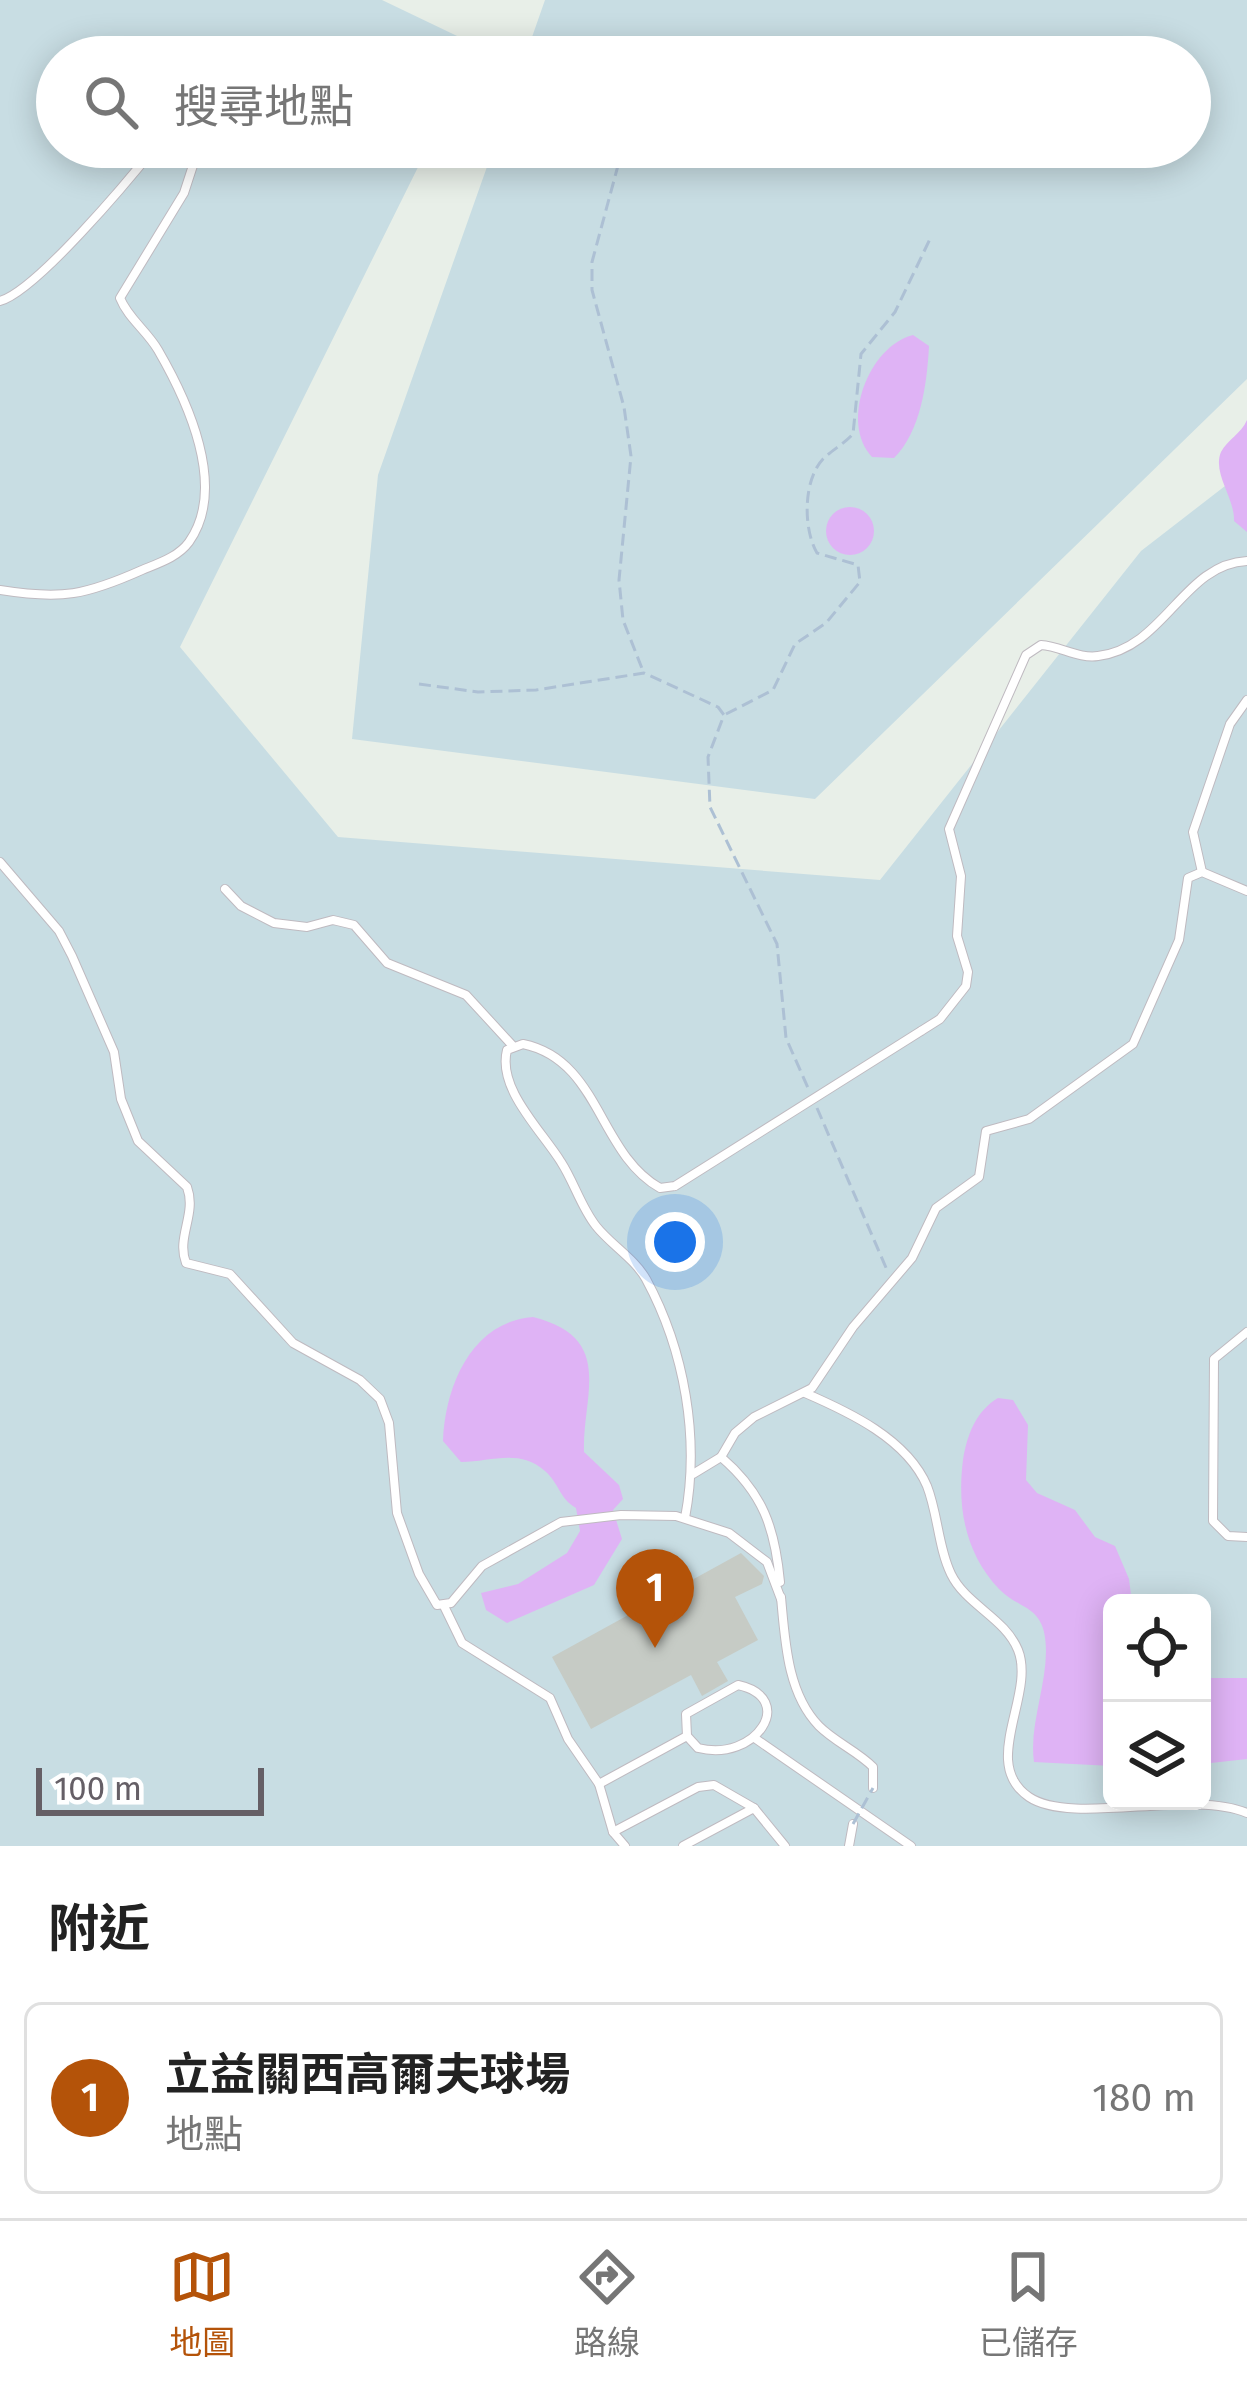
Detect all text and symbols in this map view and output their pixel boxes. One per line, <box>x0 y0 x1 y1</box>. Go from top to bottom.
search box <box>36 36 1211 168</box>
icon: search <box>78 69 144 135</box>
text: 搜尋地點 <box>174 80 354 134</box>
your location <box>645 1212 705 1272</box>
pin: 1 <box>616 1549 694 1648</box>
map controls <box>1103 1594 1211 1810</box>
button: locate <box>1103 1594 1211 1702</box>
button: layers <box>1103 1702 1211 1810</box>
scale bar <box>36 1762 264 1815</box>
text: 100 m <box>54 1769 142 1809</box>
text: 附近 <box>48 1898 150 1960</box>
text: 立益關西高爾夫球場 <box>165 2048 570 2102</box>
text: 1 <box>81 2075 99 2121</box>
text: 180 m <box>1092 2075 1196 2121</box>
text: 地點 <box>165 2112 243 2158</box>
tab: 地圖 <box>169 2244 235 2364</box>
tab: 路線 <box>574 2244 640 2364</box>
tab: 已儲存 <box>979 2244 1078 2364</box>

